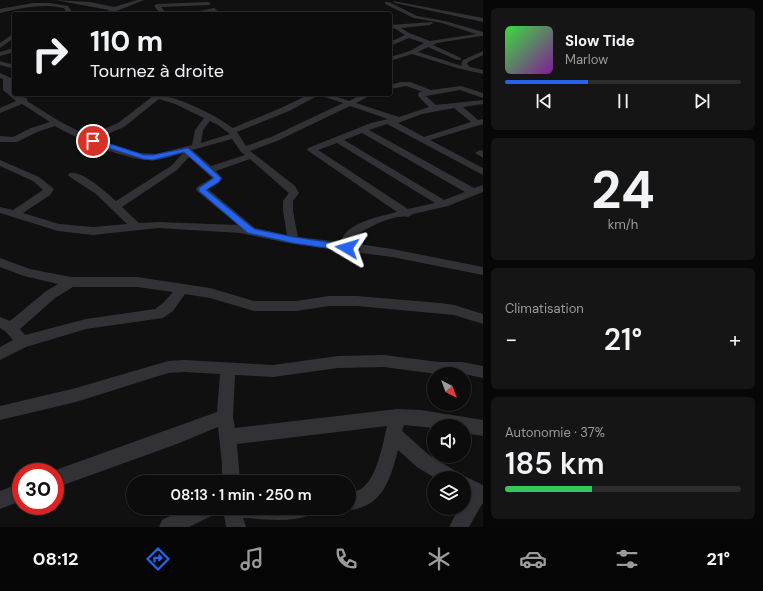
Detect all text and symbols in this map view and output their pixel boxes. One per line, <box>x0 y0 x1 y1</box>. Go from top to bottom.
text: 110 m <box>90 23 163 60</box>
icon: right <box>24 28 76 80</box>
text: Slow Tide <box>565 31 635 51</box>
text: Marlow <box>565 51 608 68</box>
text: Tournez à droite <box>90 59 224 83</box>
icon: previous <box>533 90 555 112</box>
icon: pause <box>612 90 634 112</box>
icon: next <box>691 90 713 112</box>
pin <box>76 124 110 158</box>
icon: arrive <box>82 130 104 152</box>
text: 24 <box>591 156 655 224</box>
text: km/h <box>608 216 638 233</box>
position arrow <box>326 227 368 269</box>
text: Climatisation <box>505 300 584 317</box>
text: 21° <box>604 320 642 359</box>
text: − <box>505 325 517 354</box>
text: + <box>729 325 741 354</box>
north arrow <box>427 367 471 411</box>
map controls <box>427 367 471 515</box>
button: sound <box>427 419 471 463</box>
text: Autonomie · 37% <box>505 424 605 441</box>
text: 185 km <box>505 444 605 483</box>
speed limit sign: 30 <box>12 463 64 515</box>
button: layers <box>427 471 471 515</box>
text: 08:13 · 1 min · 250 m <box>170 485 312 505</box>
icon: directions <box>144 545 172 573</box>
icon: music <box>238 545 266 573</box>
icon: phone <box>332 545 360 573</box>
icon: climate <box>425 545 453 573</box>
icon: car <box>519 545 547 573</box>
icon: filters <box>613 545 641 573</box>
text: 08:12 <box>33 547 78 571</box>
text: 21° <box>707 547 730 571</box>

